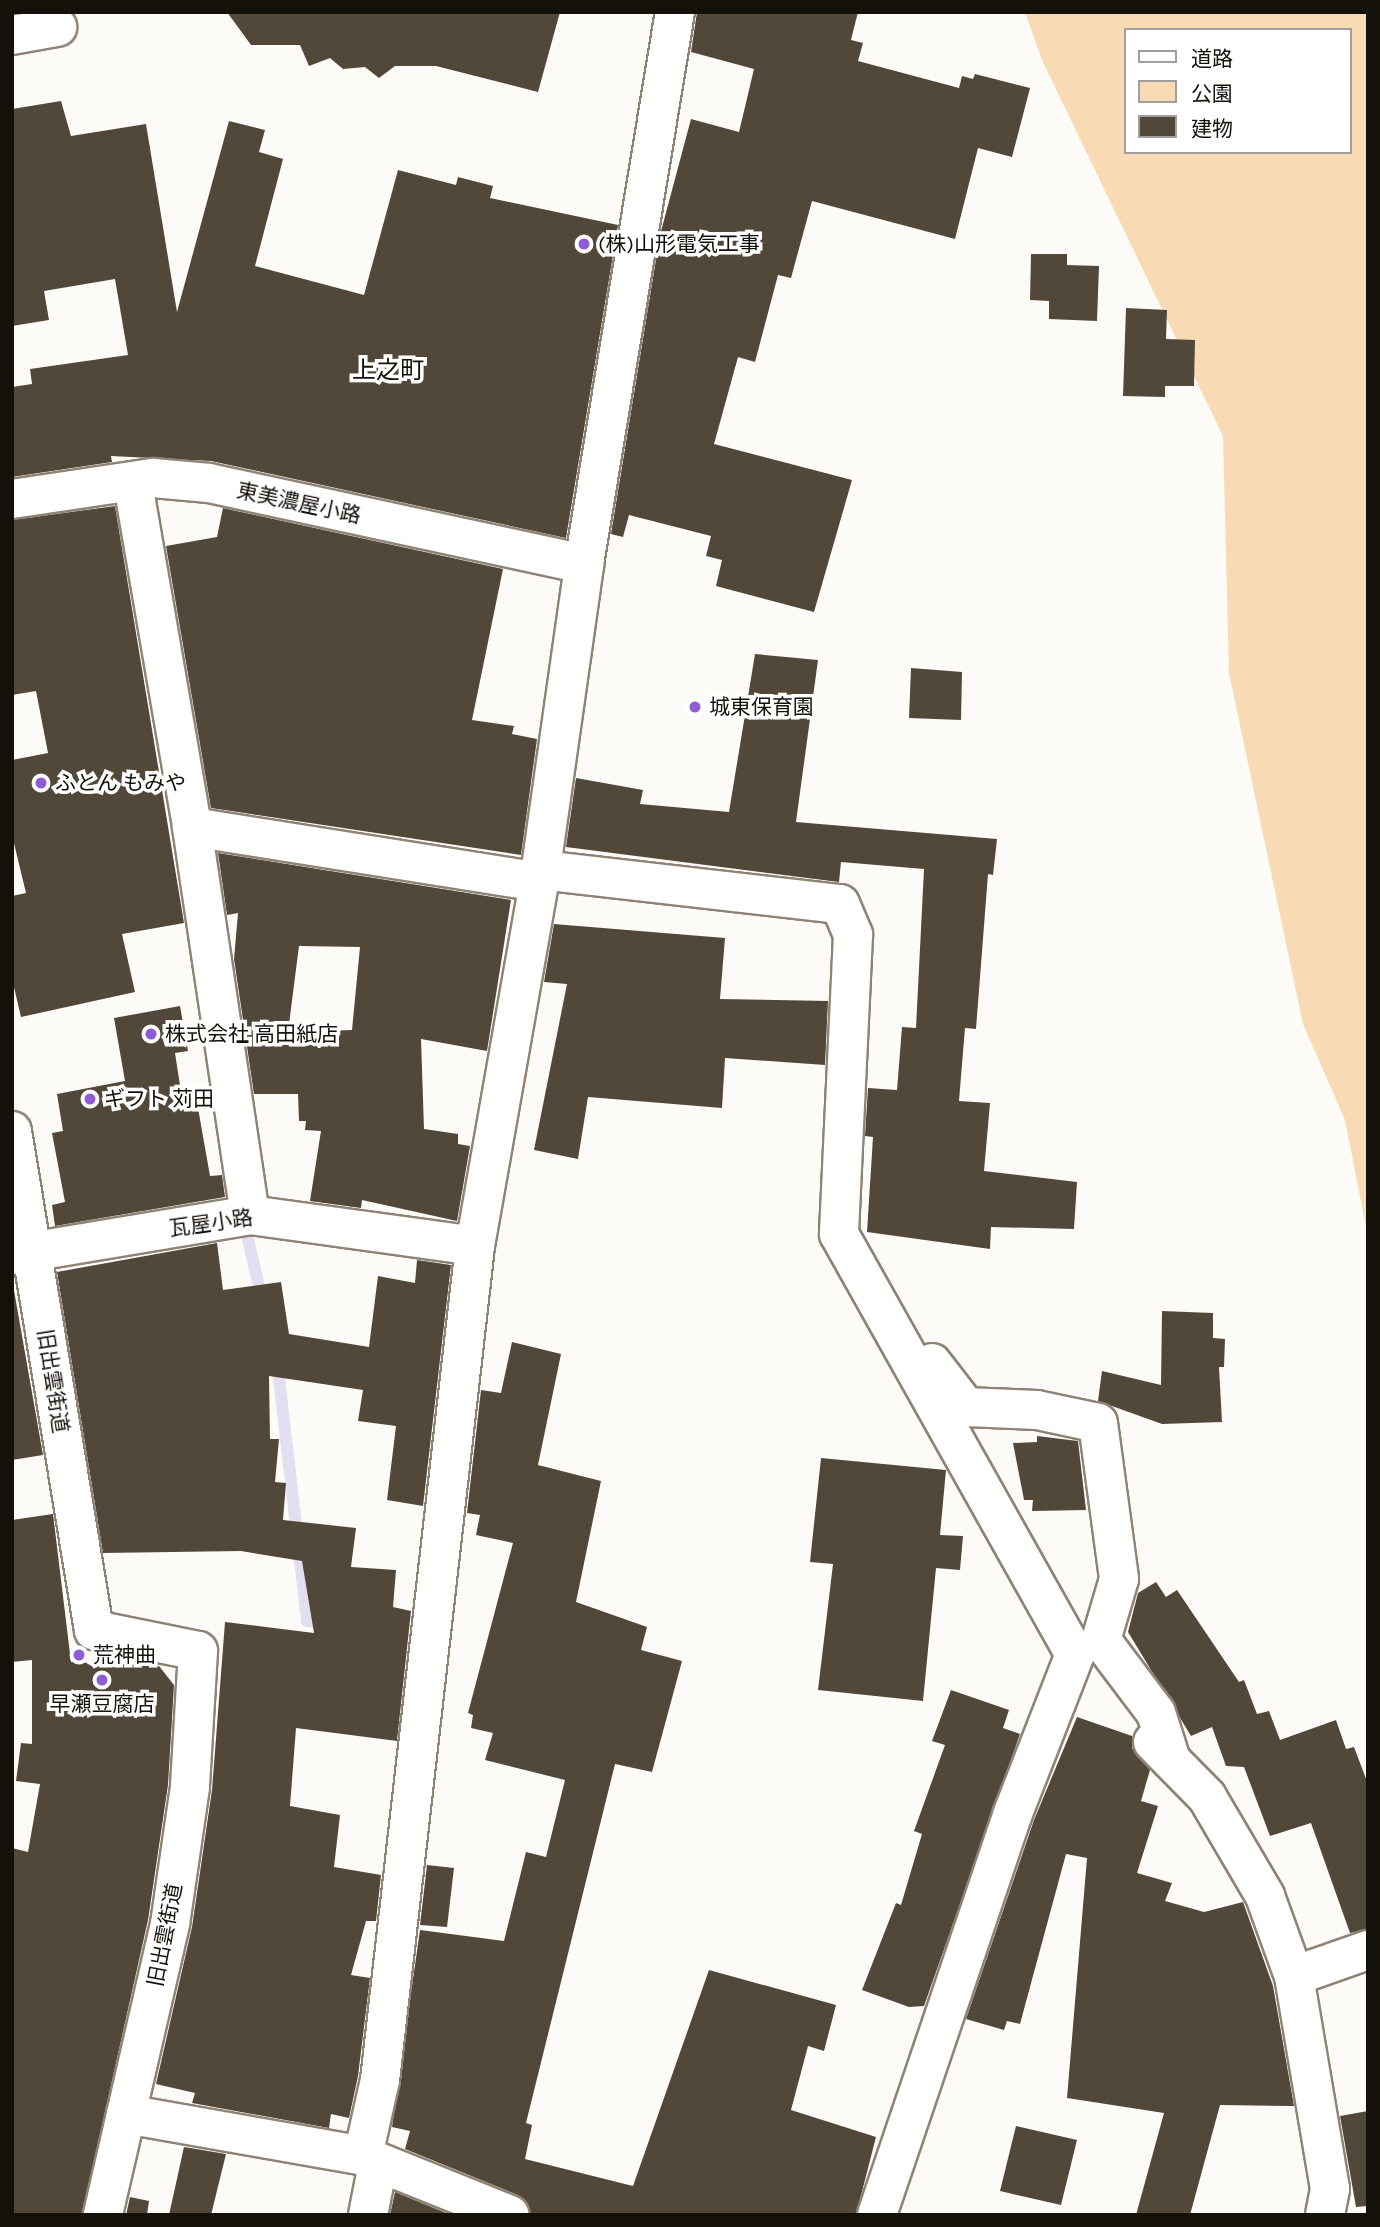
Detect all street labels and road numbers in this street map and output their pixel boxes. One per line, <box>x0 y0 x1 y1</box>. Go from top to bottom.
street label: 東美濃屋小路 <box>235 478 363 528</box>
street label: 瓦屋小路 <box>168 1205 254 1241</box>
street label: 旧出雲街道 <box>32 1327 74 1435</box>
street label: 旧出雲街道 <box>143 1881 187 1989</box>

